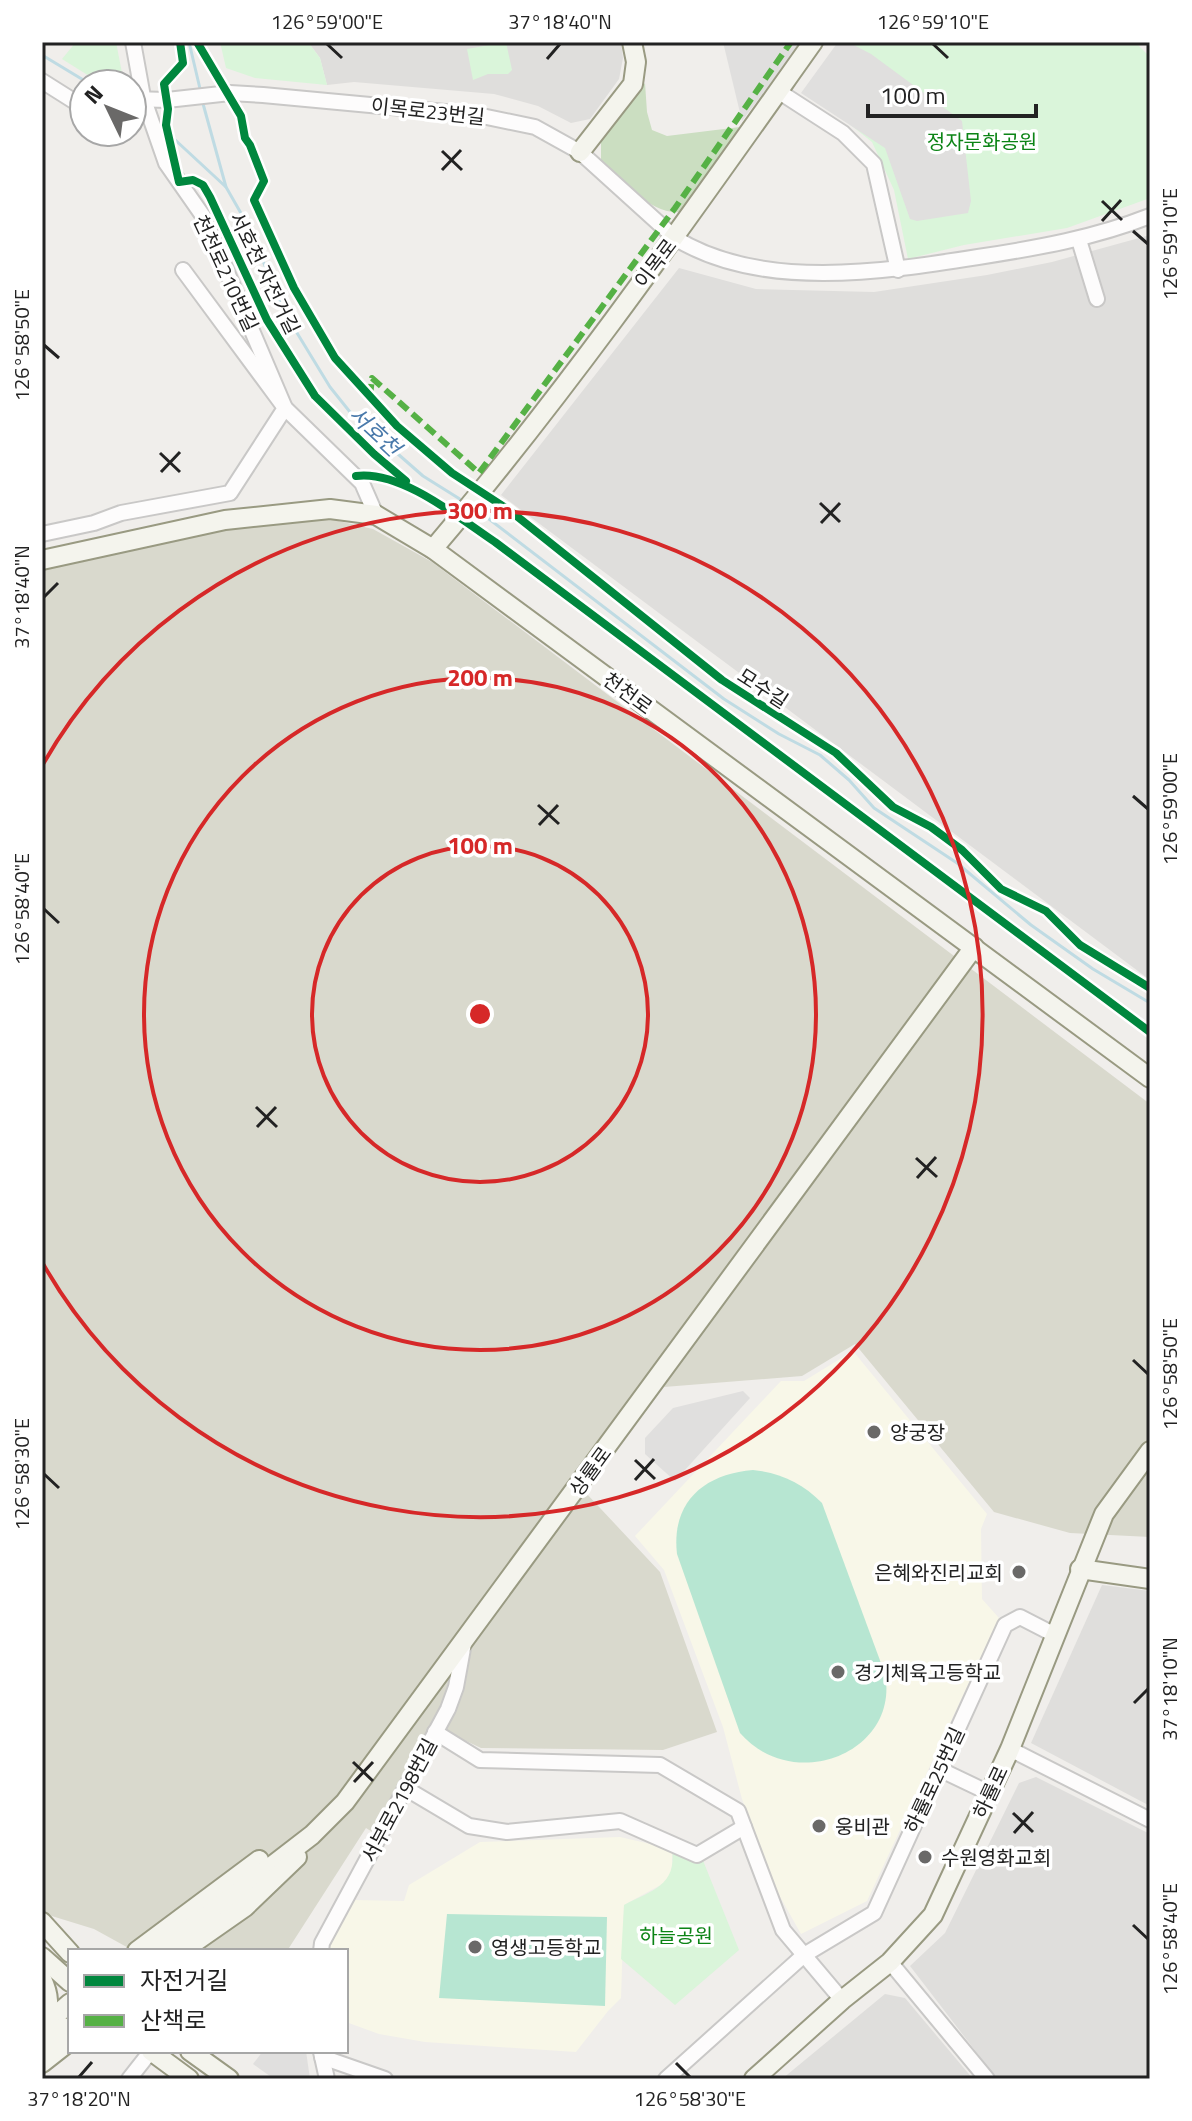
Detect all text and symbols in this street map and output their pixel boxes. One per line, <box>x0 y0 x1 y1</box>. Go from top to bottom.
text: 126°59'00"E <box>271 6 383 37</box>
text: 37°18'40"N <box>508 6 612 37</box>
text: 126°59'10"E <box>877 6 989 37</box>
north arrow <box>68 68 148 148</box>
scale bar <box>868 68 1036 118</box>
text: N <box>76 77 111 112</box>
text: 100 m <box>880 77 946 113</box>
street label: 이목로23번길 <box>369 90 487 132</box>
park label: 정자문화공원 <box>927 126 1037 157</box>
text: 126°59'10"E <box>1154 188 1185 300</box>
street label: 서호천 자전거길 <box>222 206 308 340</box>
street label: 천천로210번길 <box>185 210 267 336</box>
street label: 이목로 <box>626 232 684 294</box>
text: 126°58'50"E <box>6 289 37 401</box>
water label: 서호천 <box>341 398 411 466</box>
text: 300 m <box>447 492 513 528</box>
text: 37°18'40"N <box>6 545 37 649</box>
text: 200 m <box>447 659 513 695</box>
street label: 모수길 <box>731 660 795 716</box>
street label: 천천로 <box>597 664 659 722</box>
text: 126°59'00"E <box>1154 753 1185 865</box>
text: 100 m <box>447 827 513 863</box>
text: 126°58'40"E <box>6 853 37 965</box>
centre of rings <box>466 1000 494 1028</box>
text: 126°58'50"E <box>1154 1318 1185 1430</box>
place label: 양궁장 <box>890 1417 945 1448</box>
text: 126°58'30"E <box>6 1418 37 1530</box>
marker: 양궁장 <box>865 1423 883 1441</box>
street label: 상률로 <box>561 1440 619 1502</box>
place label: 은혜와진리교회 <box>874 1557 1003 1588</box>
marker: 은혜와진리교회 <box>1010 1563 1028 1581</box>
text: 37°18'10"N <box>1154 1637 1185 1741</box>
place label: 경기체육고등학교 <box>854 1657 1001 1688</box>
marker: 경기체육고등학교 <box>829 1663 847 1681</box>
street label: 하률로25번길 <box>896 1722 972 1838</box>
street label: 서부로2198번길 <box>353 1732 445 1868</box>
street label: 하률로 <box>964 1760 1016 1824</box>
place label: 웅비관 <box>835 1811 890 1842</box>
marker: 웅비관 <box>810 1817 828 1835</box>
place label: 수원영화교회 <box>941 1842 1051 1873</box>
marker: 수원영화교회 <box>916 1848 934 1866</box>
text: 126°58'40"E <box>1154 1883 1185 1995</box>
park label: 하늘공원 <box>639 1920 713 1951</box>
place label: 영생고등학교 <box>491 1932 601 1963</box>
marker: 영생고등학교 <box>466 1938 484 1956</box>
legend <box>68 1949 348 2053</box>
text: 자전거길 <box>140 1962 228 1998</box>
text: 산책로 <box>140 2002 206 2038</box>
text: 37°18'20"N <box>27 2083 131 2114</box>
text: 126°58'30"E <box>634 2083 746 2114</box>

